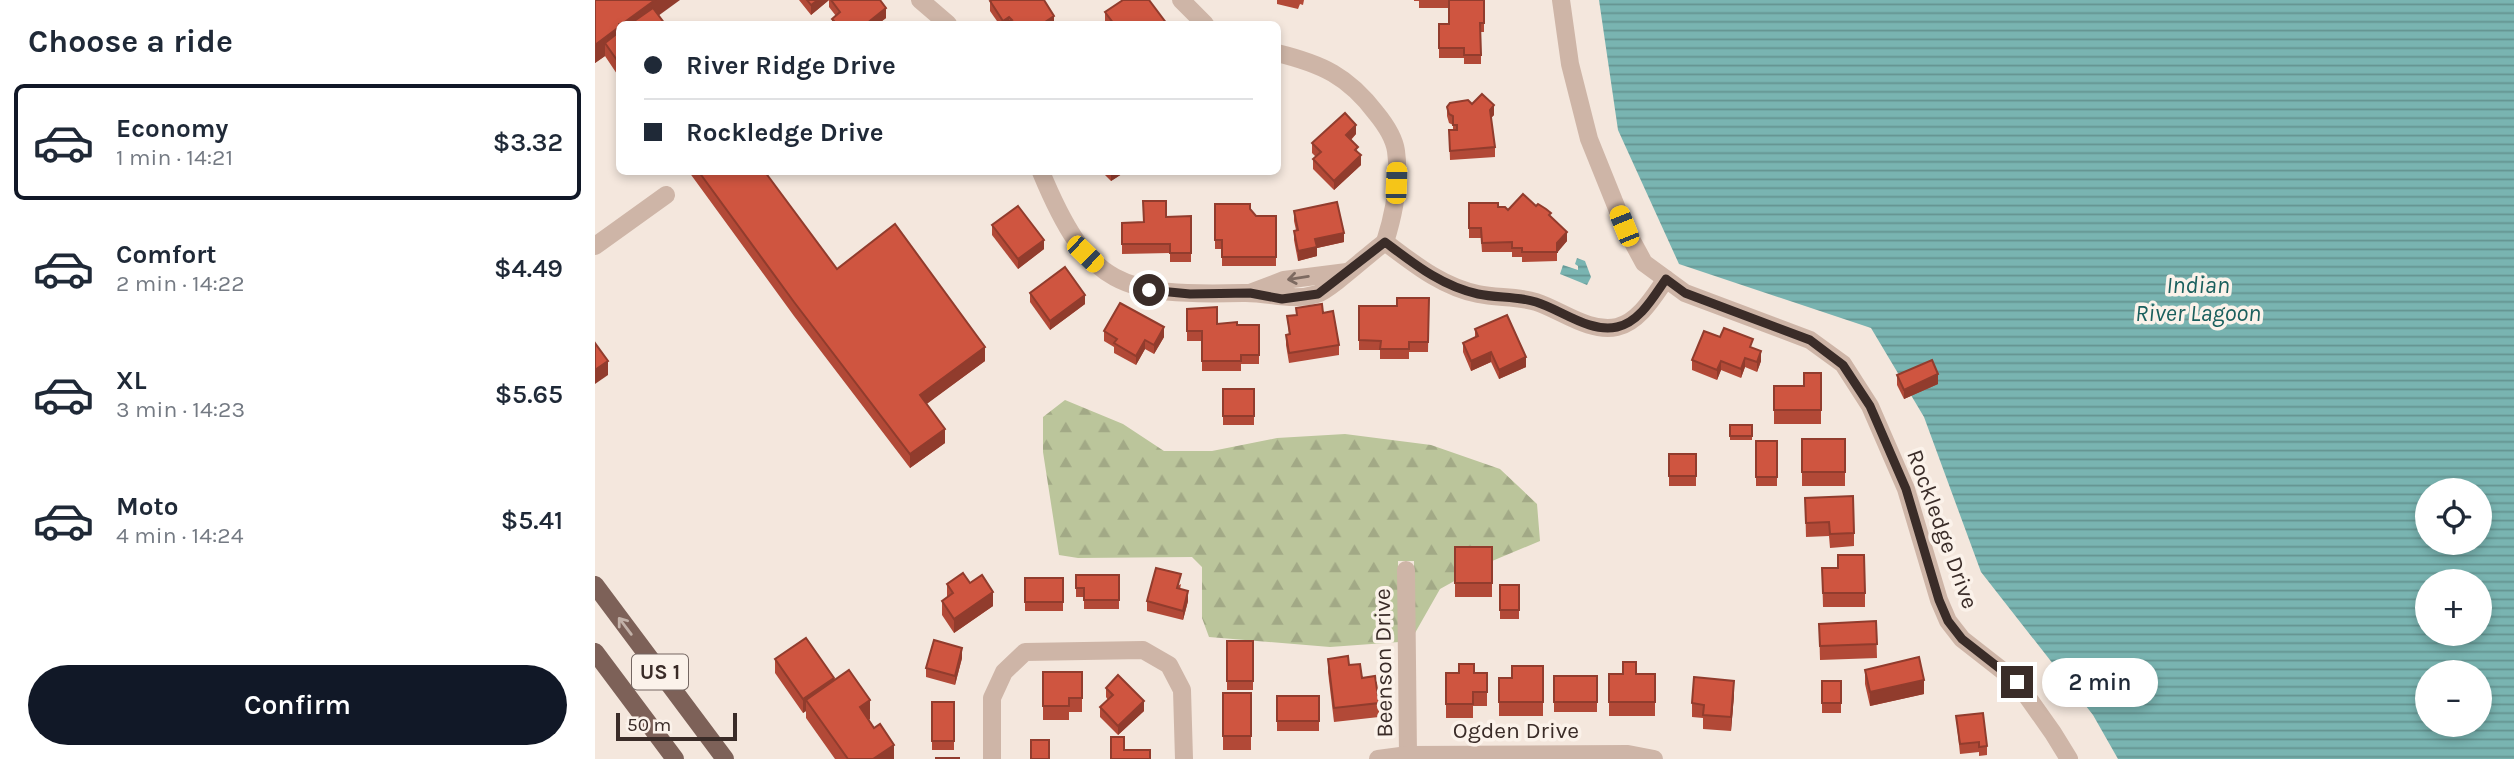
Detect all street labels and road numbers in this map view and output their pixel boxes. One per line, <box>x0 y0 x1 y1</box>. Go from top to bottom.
street label: Rockledge Drive <box>1901 446 1984 612</box>
street label: Beenson Drive <box>1369 588 1398 738</box>
road number: US 1 <box>632 654 688 690</box>
street label: Ogden Drive <box>1453 717 1579 744</box>

